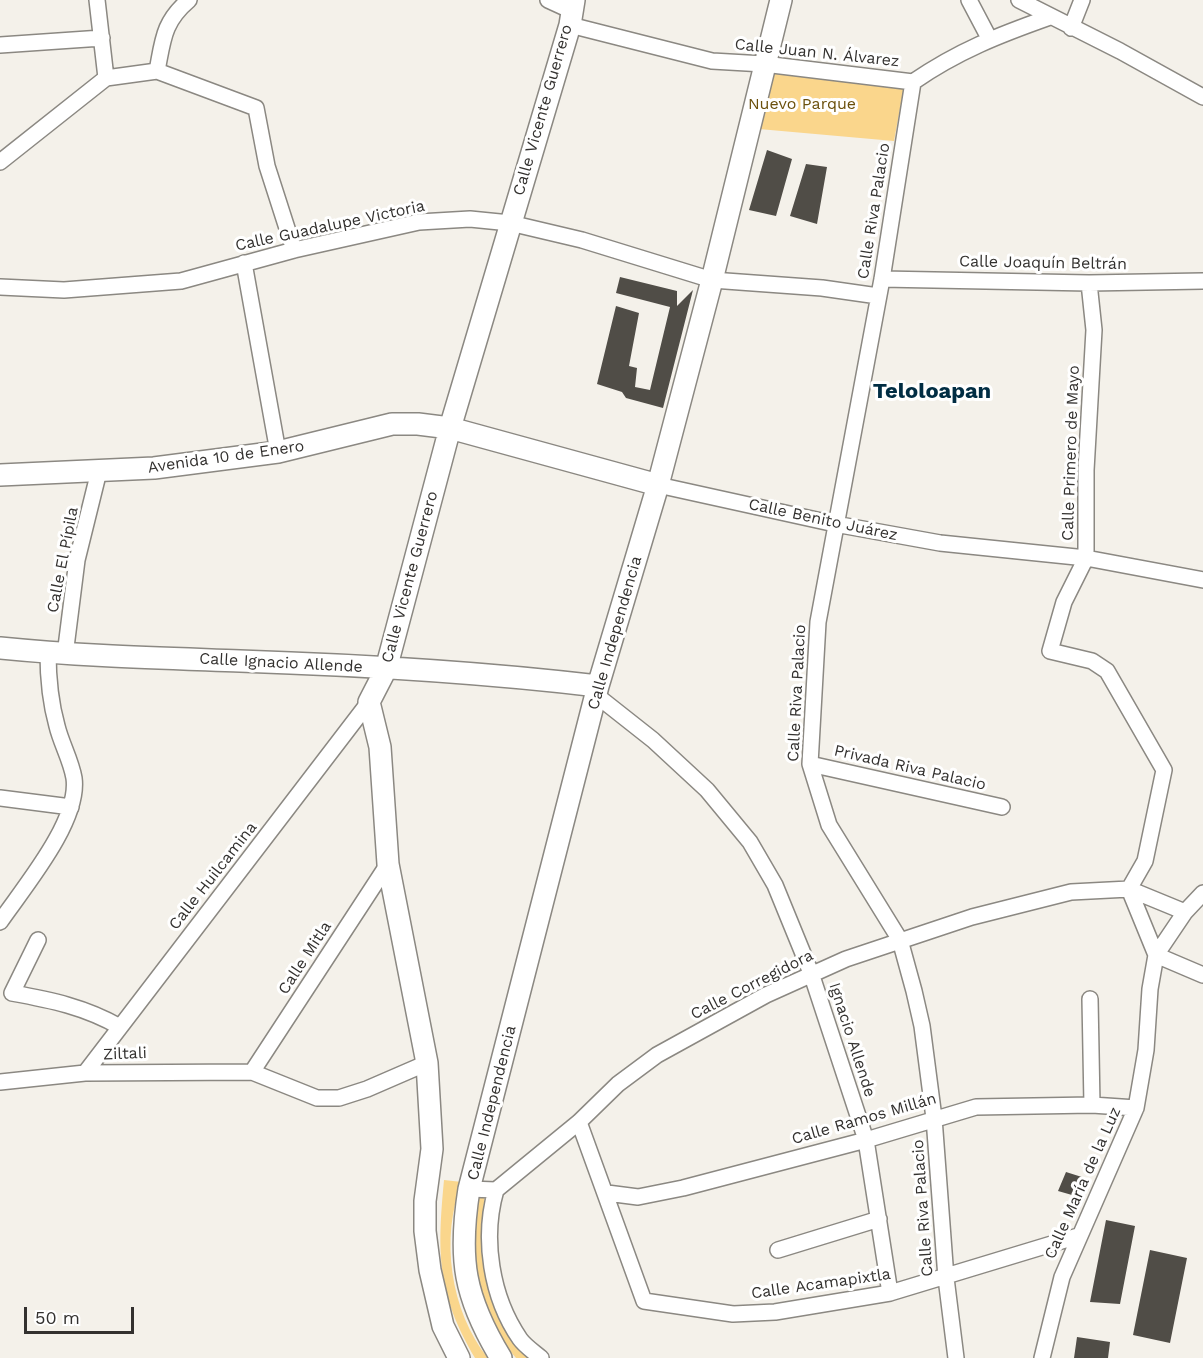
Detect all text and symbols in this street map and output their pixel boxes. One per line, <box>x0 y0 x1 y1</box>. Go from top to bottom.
street label: Calle Vicente Guerrero <box>509 22 577 198</box>
street label: Calle Juan N. Álvarez <box>734 35 900 71</box>
park label: Nuevo Parque <box>748 94 856 114</box>
street label: Calle Riva Palacio <box>854 142 894 280</box>
street label: Calle Guadalupe Victoria <box>233 197 427 255</box>
street label: Calle Joaquín Beltrán <box>959 252 1127 274</box>
street label: Calle Primero de Mayo <box>1058 365 1084 541</box>
district label: Teloloapan <box>873 379 991 405</box>
street label: Avenida 10 de Enero <box>146 437 306 477</box>
street label: Calle Vicente Guerrero <box>378 489 442 665</box>
street label: Calle Benito Juárez <box>747 495 899 545</box>
street label: Calle El Pípila <box>43 505 83 615</box>
street label: Calle Independencia <box>584 554 646 712</box>
street label: Calle Riva Palacio <box>784 624 810 762</box>
street label: Calle Ignacio Allende <box>199 649 363 677</box>
street label: Privada Riva Palacio <box>832 741 988 795</box>
street label: Calle Huilcamina <box>165 818 261 934</box>
street label: Calle Mitla <box>274 918 336 998</box>
street label: Calle Corregidora <box>688 946 816 1024</box>
street label: Ignacio Allende <box>824 980 880 1100</box>
street label: Calle Independencia <box>463 1024 521 1182</box>
street label: Ziltali <box>103 1044 147 1064</box>
street label: Calle Ramos Millán <box>789 1089 939 1149</box>
street label: Calle María de la Luz <box>1041 1104 1125 1262</box>
street label: Calle Riva Palacio <box>909 1139 937 1277</box>
street label: Calle Acamapixtla <box>750 1265 892 1303</box>
scale bar <box>27 1295 136 1333</box>
text: 50 m <box>35 1307 80 1328</box>

